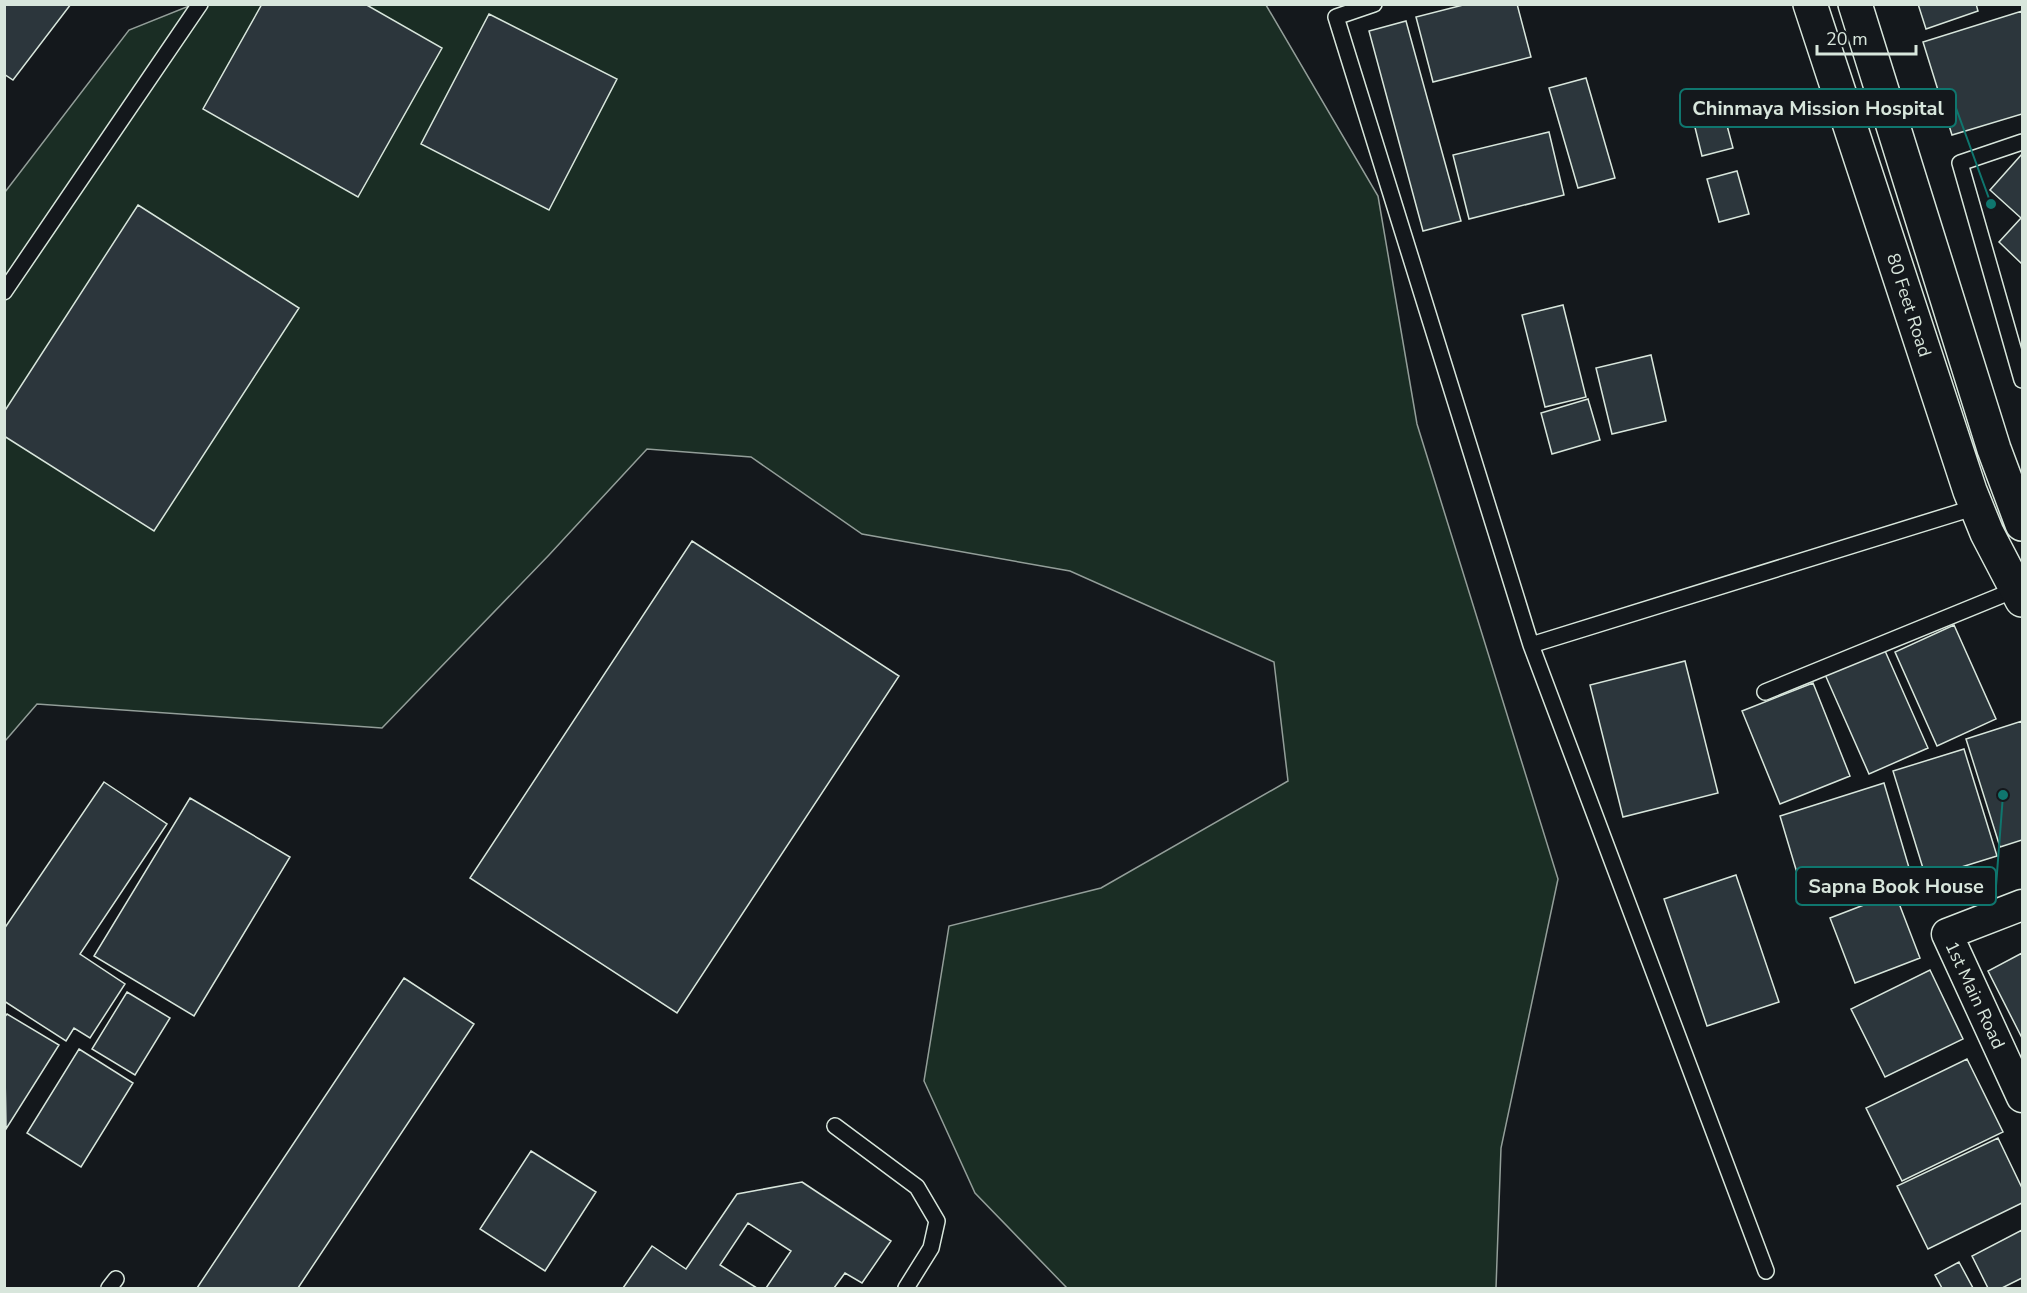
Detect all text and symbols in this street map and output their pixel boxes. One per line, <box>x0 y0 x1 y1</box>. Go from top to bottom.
scale bar <box>1817 18 1916 56</box>
text: 20 m <box>1826 27 1868 51</box>
callout: Chinmaya Mission Hospital <box>1680 89 1956 127</box>
text: Chinmaya Mission Hospital <box>1692 95 1944 122</box>
street label: 80 Feet Road <box>1881 250 1937 360</box>
callout: Sapna Book House <box>1796 867 1996 905</box>
text: Sapna Book House <box>1808 873 1984 900</box>
street label: 1st Main Road <box>1940 937 2010 1053</box>

